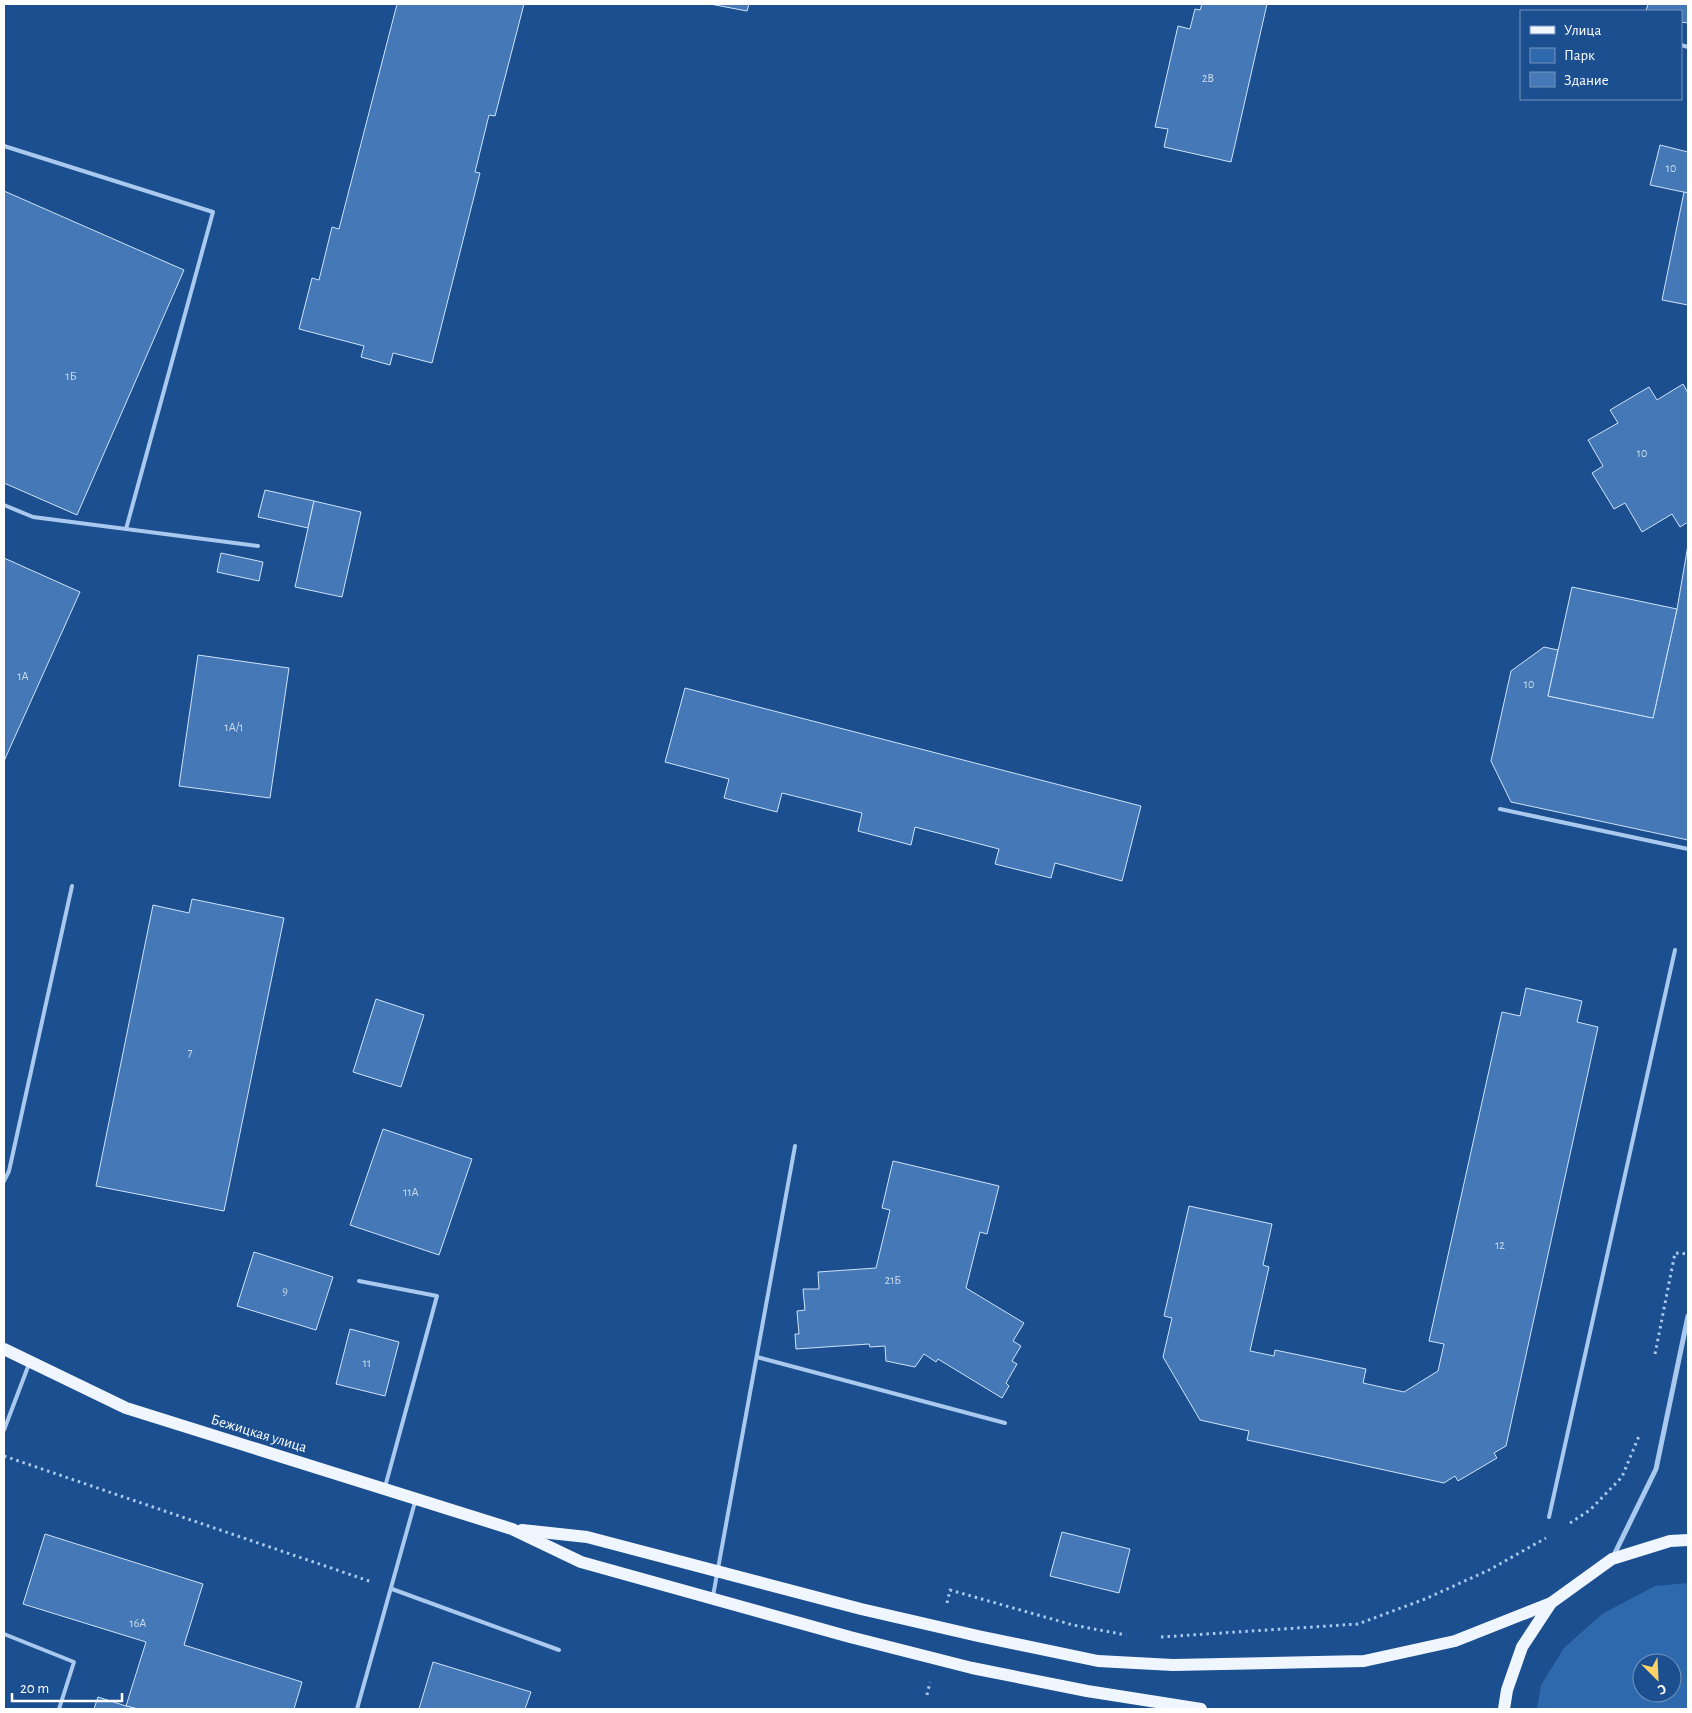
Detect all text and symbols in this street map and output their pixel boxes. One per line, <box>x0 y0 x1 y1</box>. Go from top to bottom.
legend <box>1520 10 1682 100</box>
text: Улица <box>1564 23 1601 38</box>
text: Парк <box>1564 48 1595 63</box>
house number: 2В <box>1202 72 1214 84</box>
text: Здание <box>1564 73 1609 88</box>
house number: 10 <box>1666 162 1676 174</box>
house number: 1Б <box>66 370 77 382</box>
house number: 10 <box>1637 447 1647 459</box>
house number: 1А <box>17 670 29 682</box>
house number: 10 <box>1524 678 1534 690</box>
house number: 1А/1 <box>225 721 243 733</box>
house number: 7 <box>187 1046 193 1058</box>
house number: 11А <box>403 1186 419 1198</box>
house number: 12 <box>1495 1239 1505 1251</box>
house number: 21Б <box>885 1274 901 1286</box>
house number: 9 <box>282 1285 288 1297</box>
house number: 11 <box>363 1357 371 1369</box>
street label: Бежицкая улица <box>209 1412 309 1455</box>
house number: 16А <box>130 1617 146 1629</box>
north arrow <box>1632 1653 1682 1703</box>
scale bar <box>12 1670 122 1702</box>
text: 20 m <box>20 1681 49 1696</box>
text: С <box>1655 1681 1668 1697</box>

